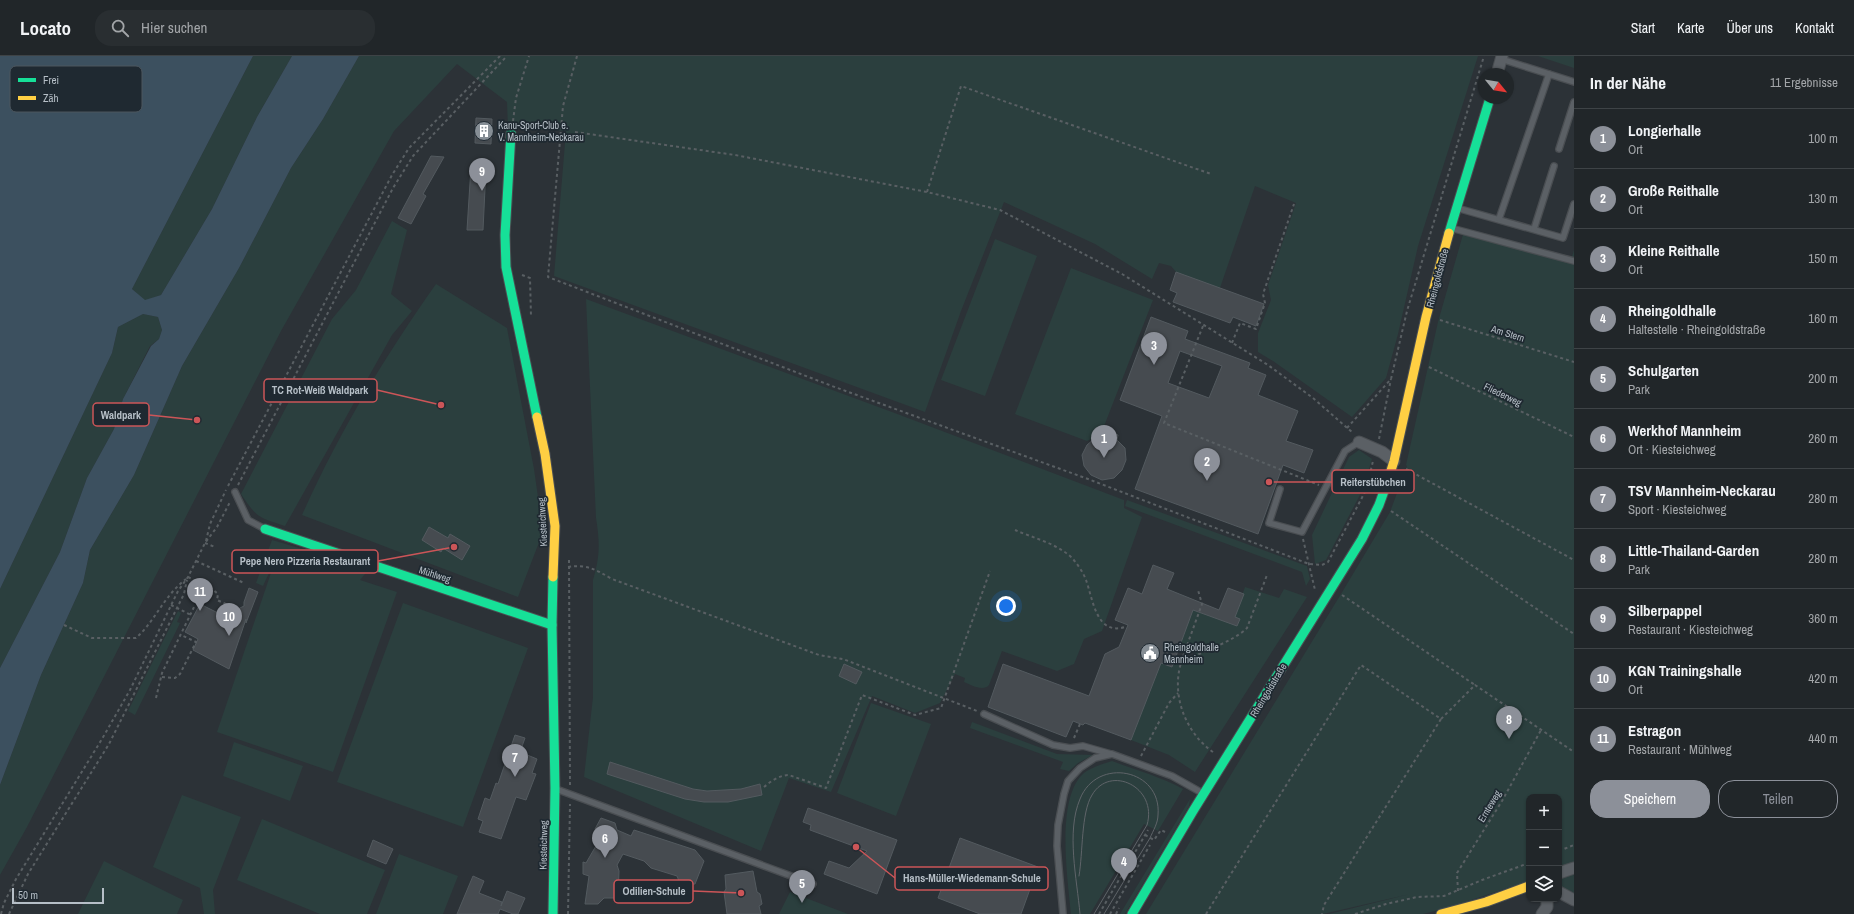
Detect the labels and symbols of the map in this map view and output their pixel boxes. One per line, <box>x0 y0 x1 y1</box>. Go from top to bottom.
legend <box>10 66 142 112</box>
north arrow <box>1478 68 1514 104</box>
text: Frei <box>43 73 59 87</box>
text: Zäh <box>43 91 59 105</box>
place label: Kanu-Sport-Club e. V. Mannheim-Neckarau <box>498 119 584 144</box>
building icon: Kanu-Sport-Club e. V. Mannheim-Neckarau <box>473 120 495 142</box>
pin: 9 <box>469 158 495 191</box>
street label: Rheingoldstraße <box>1423 247 1452 309</box>
street label: Am Stern <box>1489 322 1526 345</box>
pin: 3 <box>1141 332 1167 365</box>
callout: TC Rot-Weiß Waldpark <box>264 379 377 402</box>
street label: Fliederweg <box>1482 380 1524 409</box>
text: TC Rot-Weiß Waldpark <box>272 383 369 397</box>
callout: Waldpark <box>93 403 149 426</box>
text: Waldpark <box>101 408 142 422</box>
pin: 1 <box>1091 425 1117 458</box>
pin: 2 <box>1194 448 1220 481</box>
callout: Reiterstübchen <box>1332 470 1414 493</box>
text: Reiterstübchen <box>1340 475 1406 489</box>
street label: Kiesteichweg <box>535 497 550 547</box>
callout: Pepe Nero Pizzeria Restaurant <box>232 550 378 573</box>
text: Pepe Nero Pizzeria Restaurant <box>240 554 370 568</box>
street label: Mühlweg <box>417 563 453 586</box>
pin: 11 <box>187 578 213 611</box>
your location <box>996 596 1016 616</box>
pin: 10 <box>216 603 242 636</box>
place label: Rheingoldhalle Mannheim <box>1164 641 1219 666</box>
public building icon: Rheingoldhalle Mannheim <box>1139 642 1161 664</box>
street label: Rheingoldstraße <box>1247 661 1290 720</box>
pin: 8 <box>1496 706 1522 739</box>
pin: 7 <box>502 744 528 777</box>
street label: Ernteweg <box>1475 788 1504 824</box>
street label: Kiesteichweg <box>537 820 550 870</box>
pin: 6 <box>592 825 618 858</box>
pin: 4 <box>1111 848 1137 881</box>
callout: Hans-Müller-Wiedemann-Schule <box>895 867 1048 890</box>
pin: 5 <box>789 870 815 903</box>
text: Hans-Müller-Wiedemann-Schule <box>903 871 1041 885</box>
callout: Odilien-Schule <box>614 880 693 903</box>
text: Odilien-Schule <box>622 884 686 898</box>
scale bar <box>12 886 104 905</box>

